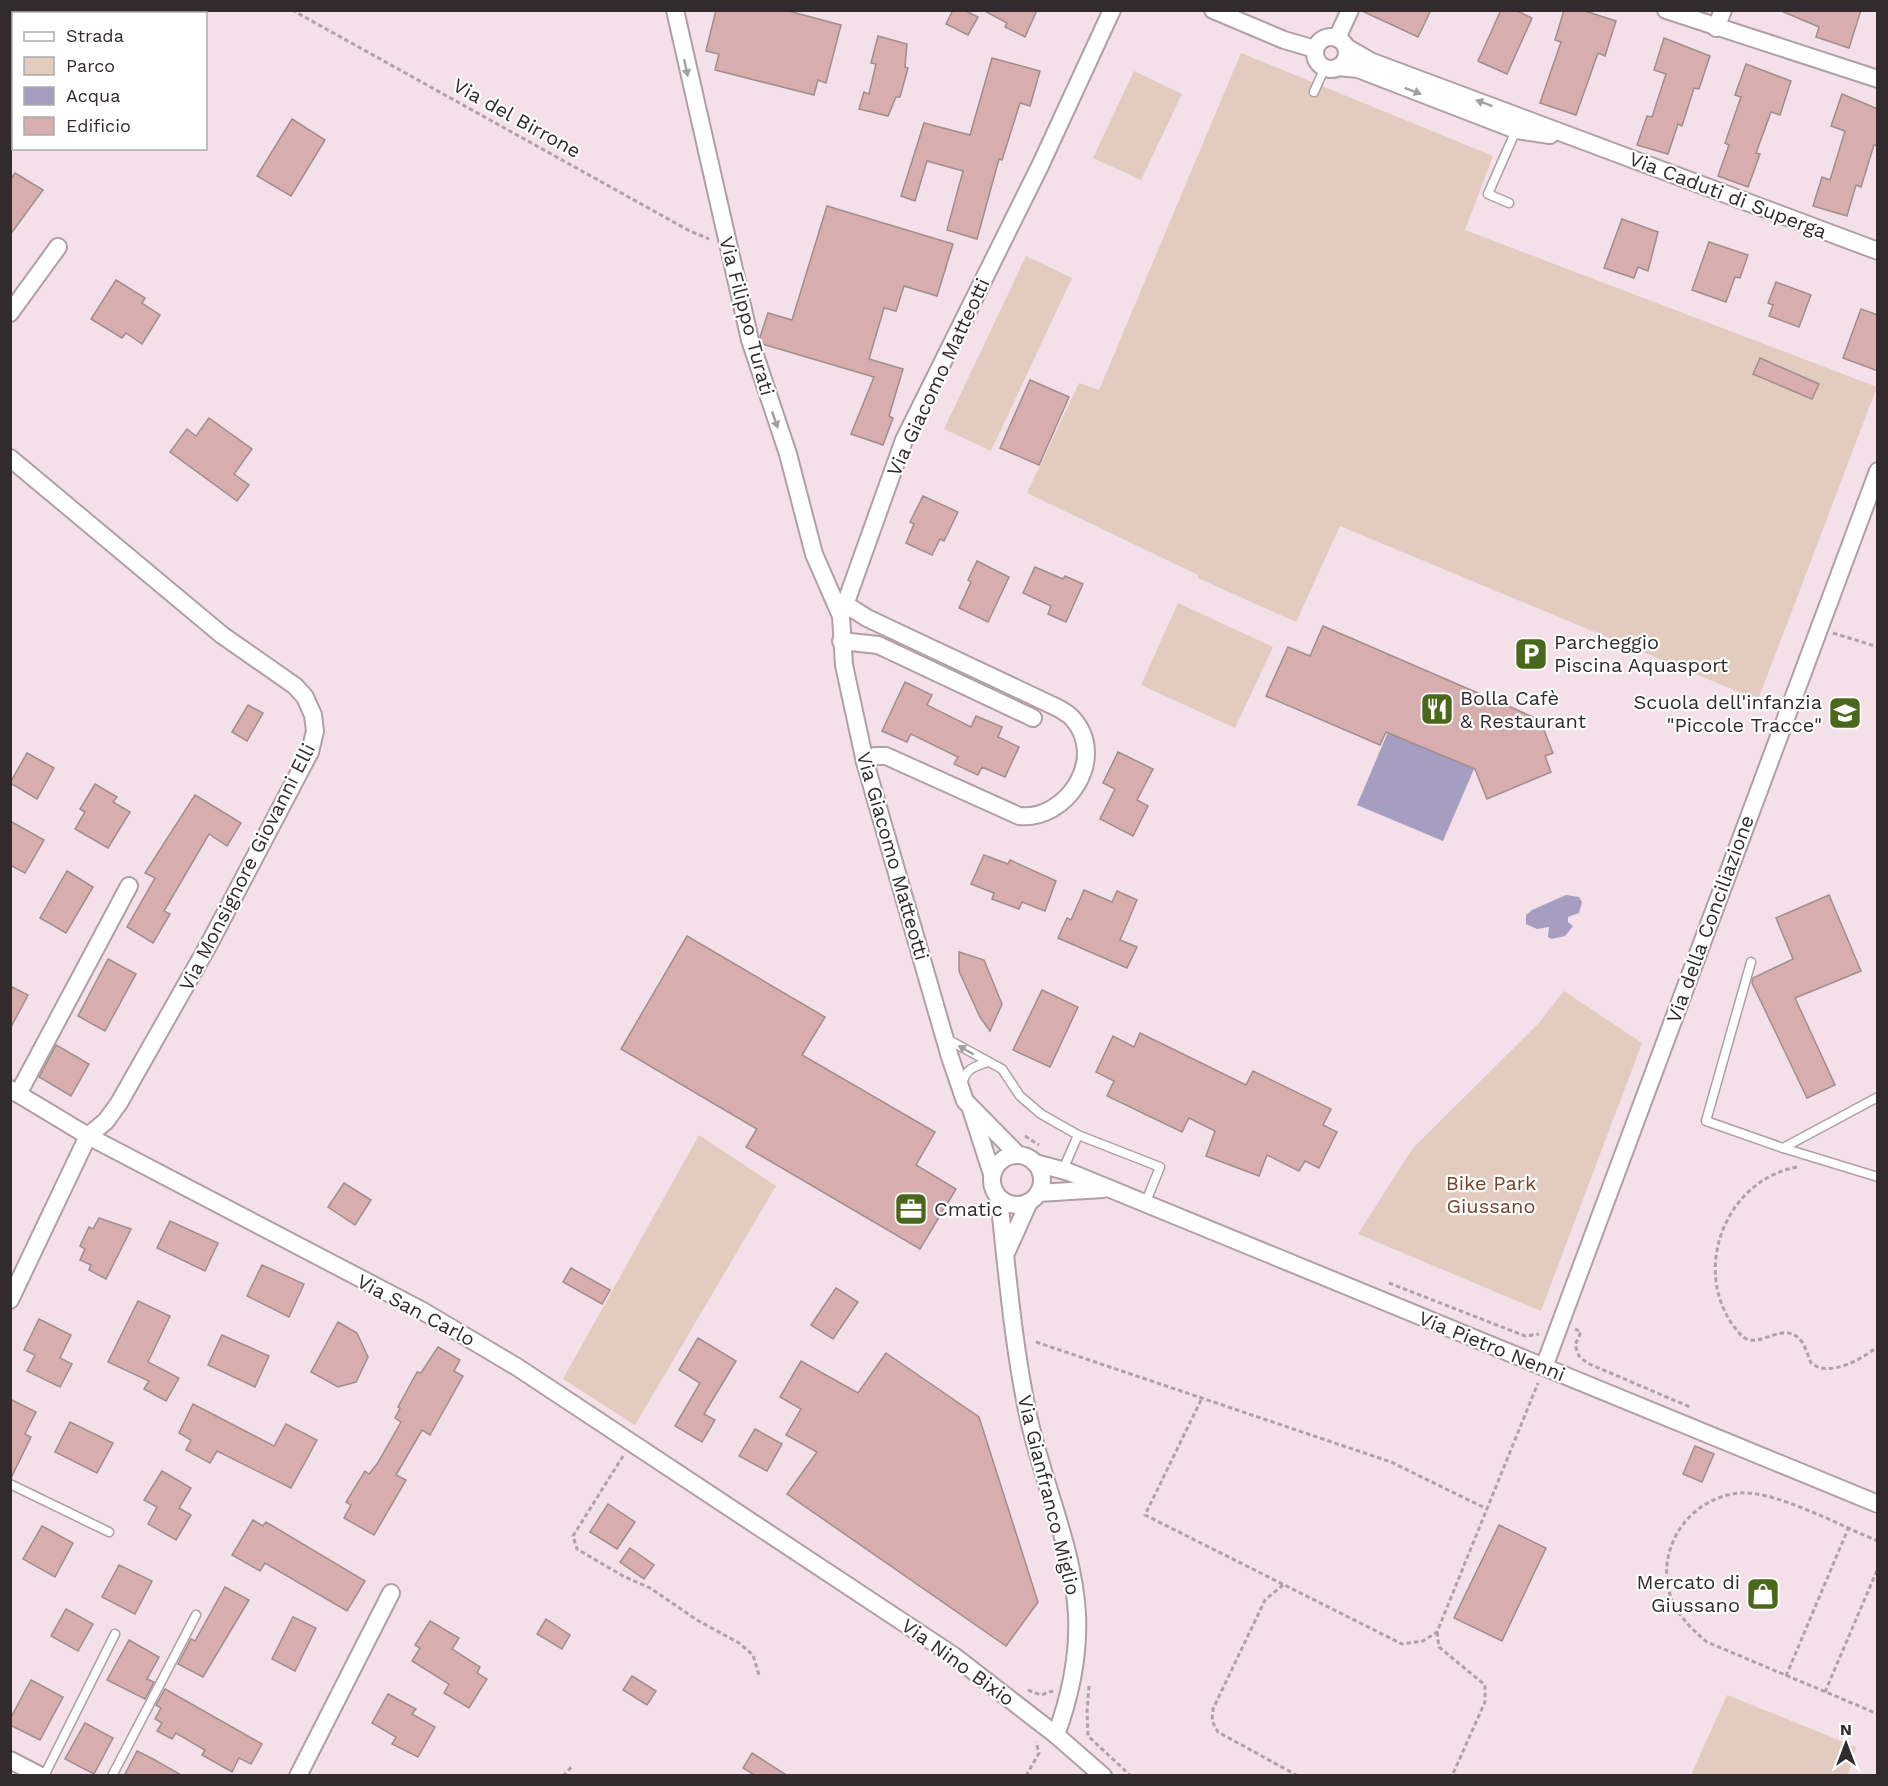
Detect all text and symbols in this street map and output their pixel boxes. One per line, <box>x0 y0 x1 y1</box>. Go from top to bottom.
legend <box>12 12 207 150</box>
text: Strada <box>66 25 124 46</box>
text: Parco <box>66 55 115 76</box>
one-way arrow <box>682 59 692 77</box>
street label: Via del Birrone <box>449 73 585 163</box>
text: Acqua <box>66 85 120 106</box>
one-way arrow <box>1405 86 1423 96</box>
one-way arrow <box>1475 98 1493 107</box>
text: Edificio <box>66 115 131 136</box>
street label: Via Caduti di Superga <box>1626 146 1830 244</box>
street label: Via Filippo Turati <box>714 234 780 398</box>
street label: Via Giacomo Matteotti <box>882 274 994 480</box>
one-way arrow <box>771 411 781 429</box>
place label: Parcheggio Piscina Aquasport <box>1554 630 1729 677</box>
parking icon: Parcheggio Piscina Aquasport <box>1513 636 1549 672</box>
place label: Bolla Cafè & Restaurant <box>1460 686 1587 733</box>
place label: Scuola dell'infanzia "Piccole Tracce" <box>1633 690 1822 737</box>
restaurant icon: Bolla Cafè & Restaurant <box>1419 691 1455 727</box>
school or university icon: Scuola dell'infanzia "Piccole Tracce" <box>1827 695 1863 731</box>
street label: Via Monsignore Giovanni Elli <box>174 739 320 995</box>
street label: Via Giacomo Matteotti <box>852 749 934 963</box>
street label: Via della Conciliazione <box>1661 812 1759 1026</box>
one-way arrow <box>957 1045 974 1055</box>
park label: Bike Park Giussano <box>1446 1171 1536 1218</box>
office icon: Cmatic <box>893 1191 929 1227</box>
place label: Cmatic <box>934 1197 1003 1221</box>
street label: Via San Carlo <box>353 1269 479 1351</box>
street label: Via Pietro Nenni <box>1415 1306 1569 1386</box>
street label: Via Gianfranco Miglio <box>1013 1393 1085 1597</box>
place label: Mercato di Giussano <box>1637 1570 1740 1617</box>
shop icon: Mercato di Giussano <box>1745 1576 1781 1612</box>
street label: Via Nino Bixio <box>897 1613 1019 1711</box>
north arrow <box>1816 1714 1876 1774</box>
text: N <box>1840 1720 1852 1739</box>

